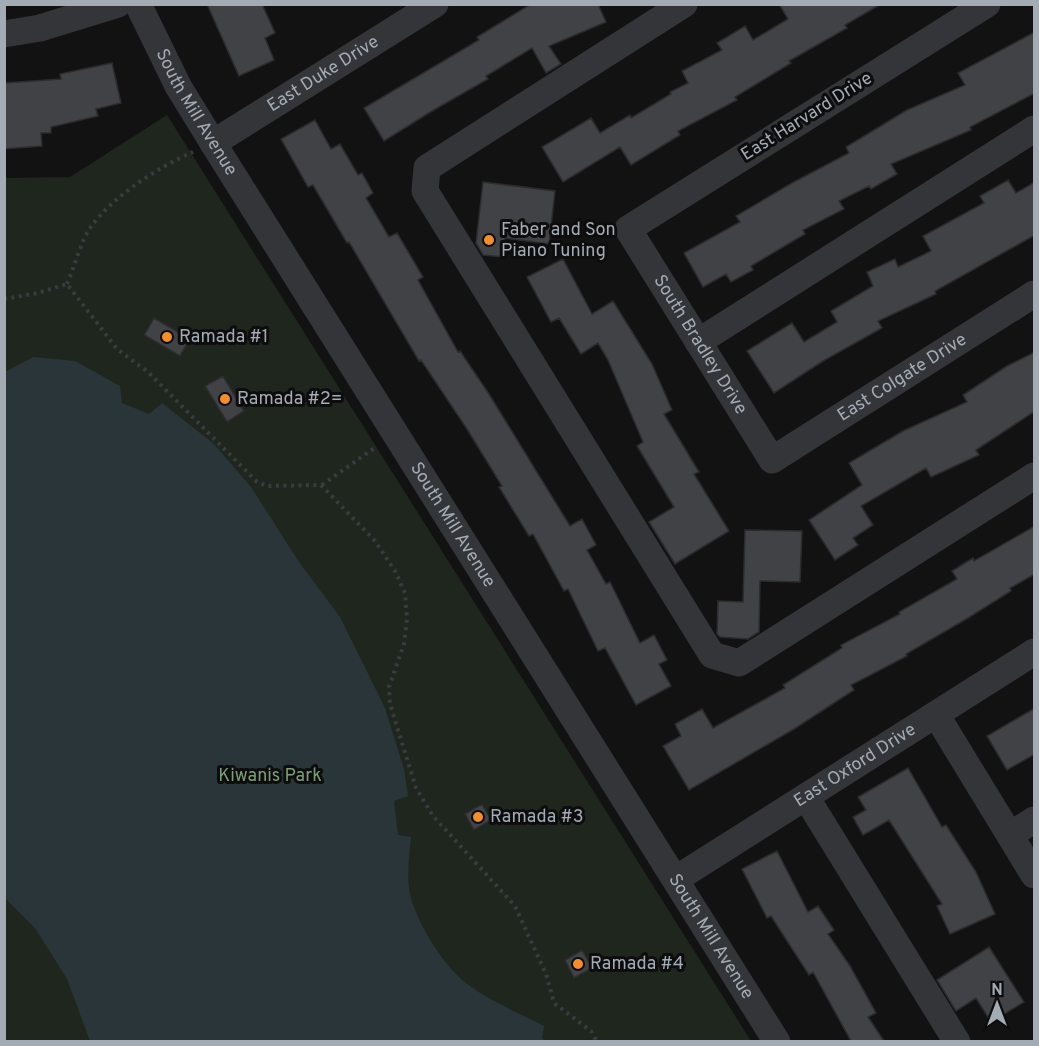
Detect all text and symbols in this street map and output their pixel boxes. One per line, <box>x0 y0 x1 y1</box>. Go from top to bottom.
street label: East Duke Drive <box>263 30 383 118</box>
street label: South Mill Avenue <box>150 45 242 180</box>
street label: East Harvard Drive <box>737 67 877 167</box>
place label: Faber and Son Piano Tuning <box>501 219 616 263</box>
marker: Faber and Son Piano Tuning <box>482 233 496 247</box>
street label: South Bradley Drive <box>648 271 752 419</box>
place label: Ramada #1 <box>179 326 268 349</box>
street label: East Colgate Drive <box>833 328 971 427</box>
marker: Ramada #1 <box>160 330 174 344</box>
place label: Ramada #2= <box>237 388 342 411</box>
marker: Ramada #2= <box>218 392 232 406</box>
street label: South Mill Avenue <box>405 458 501 592</box>
street label: East Oxford Drive <box>790 718 920 813</box>
park label: Kiwanis Park <box>218 765 322 788</box>
place label: Ramada #3 <box>490 806 584 829</box>
marker: Ramada #3 <box>471 810 485 824</box>
street label: South Mill Avenue <box>663 870 759 1004</box>
place label: Ramada #4 <box>590 953 684 976</box>
marker: Ramada #4 <box>571 957 585 971</box>
north arrow <box>967 974 1027 1034</box>
text: N <box>991 981 1003 1001</box>

